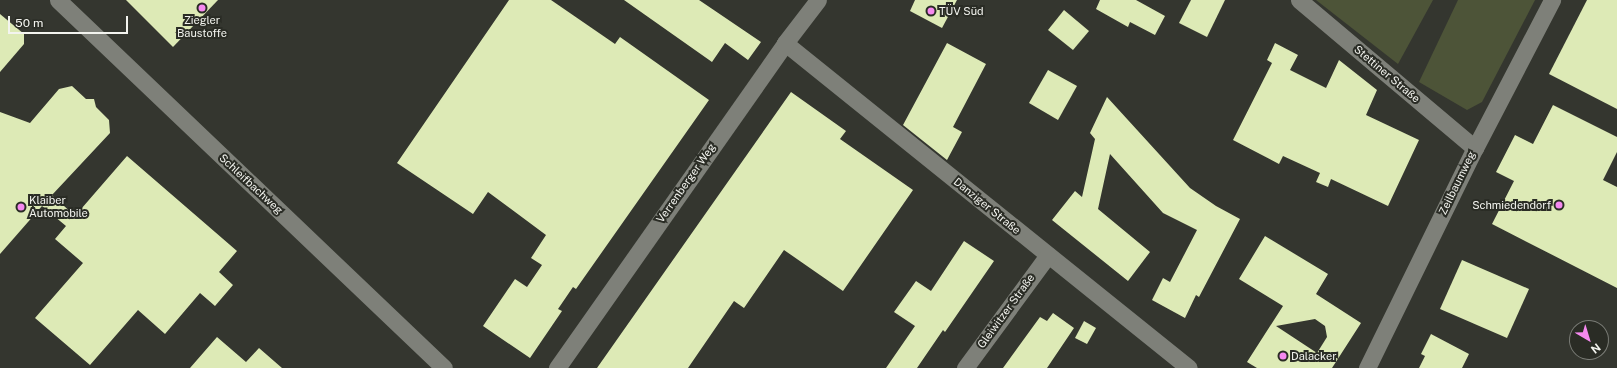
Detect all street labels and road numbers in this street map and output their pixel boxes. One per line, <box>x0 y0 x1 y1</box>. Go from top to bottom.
street label: Stettiner Straße <box>1351 43 1423 105</box>
street label: Verrenberger Weg <box>654 141 718 225</box>
street label: Zeilbaumweg <box>1436 149 1478 217</box>
street label: Schleifbachweg <box>216 151 286 217</box>
street label: Danziger Straße <box>951 175 1023 237</box>
street label: Gleiwitzer Straße <box>975 271 1037 351</box>

